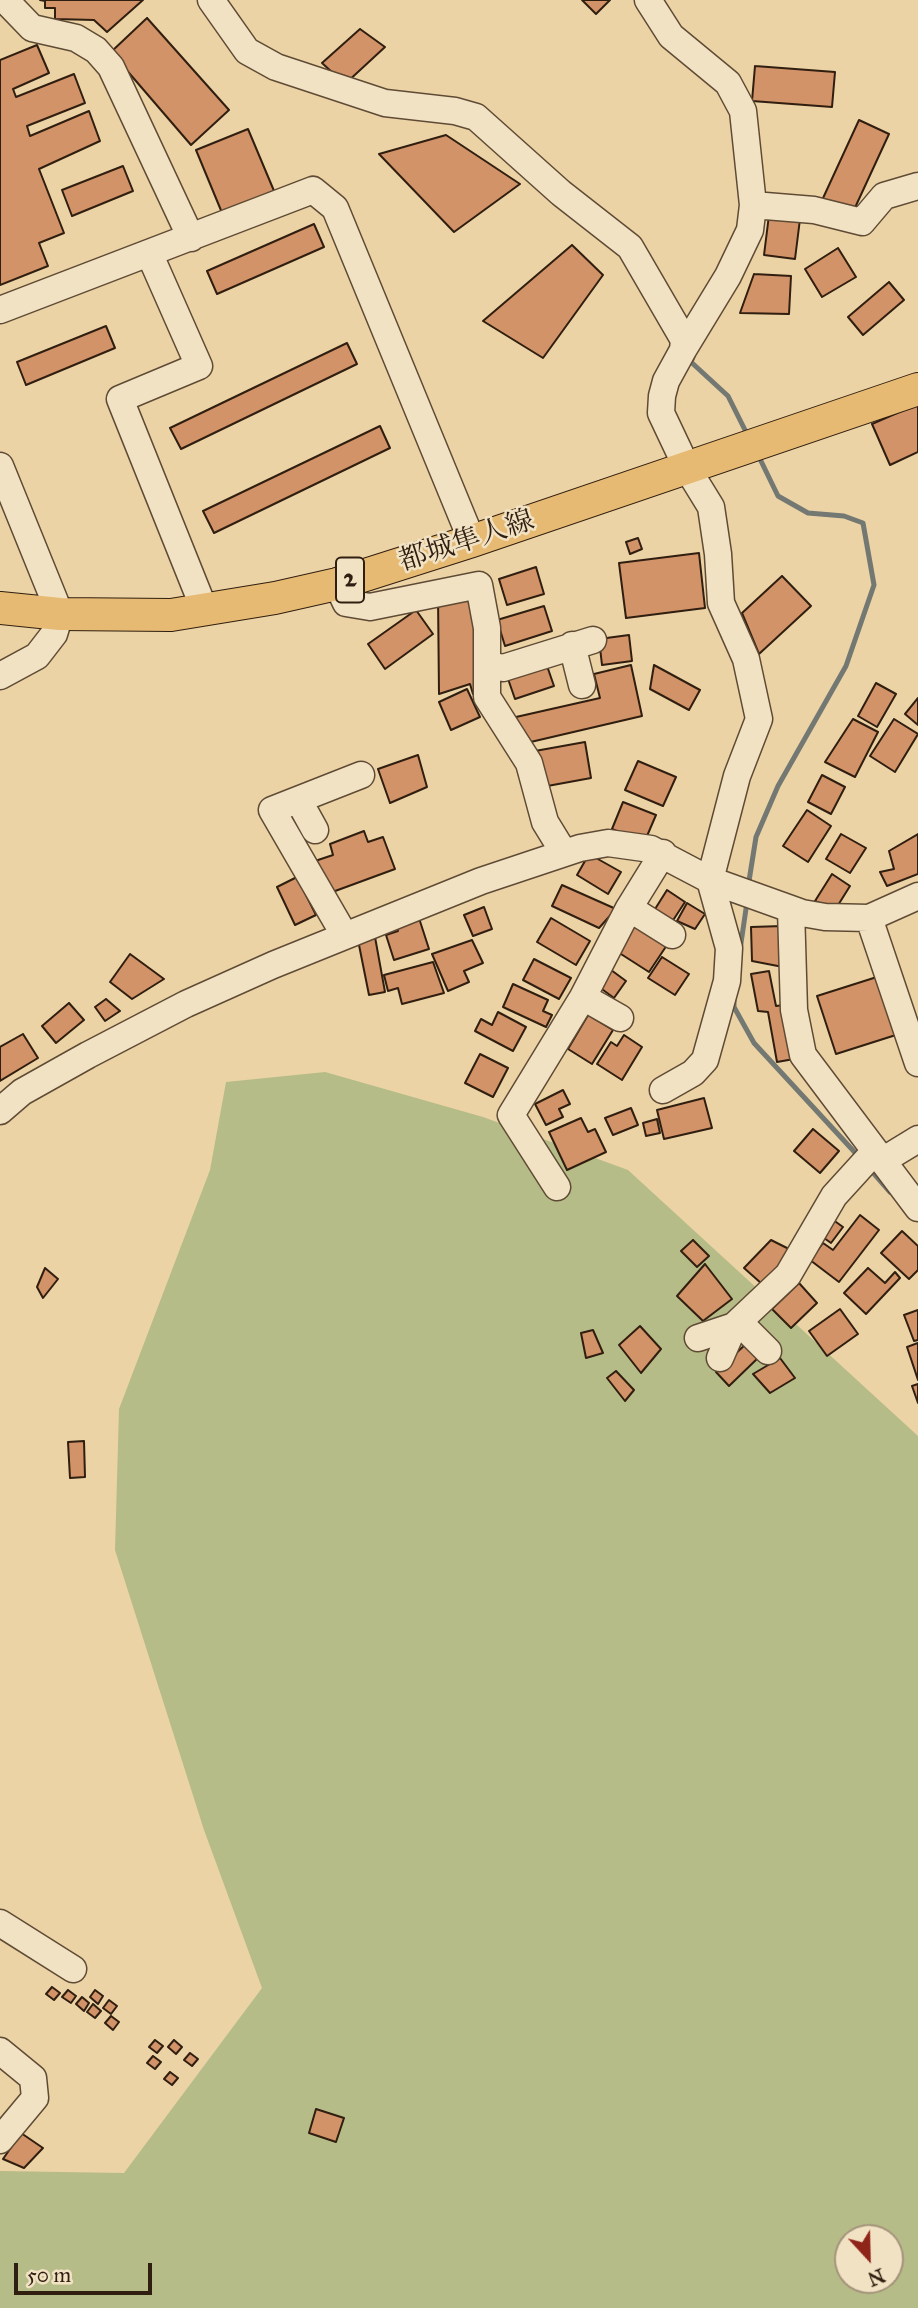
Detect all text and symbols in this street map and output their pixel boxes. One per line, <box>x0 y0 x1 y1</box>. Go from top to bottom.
street label: 都城隼人線 <box>395 504 539 580</box>
road number: 2 <box>336 558 364 602</box>
north arrow <box>834 2224 904 2294</box>
scale bar <box>18 2248 156 2292</box>
text: 50 m <box>27 2262 71 2288</box>
text: N <box>865 2263 888 2291</box>

